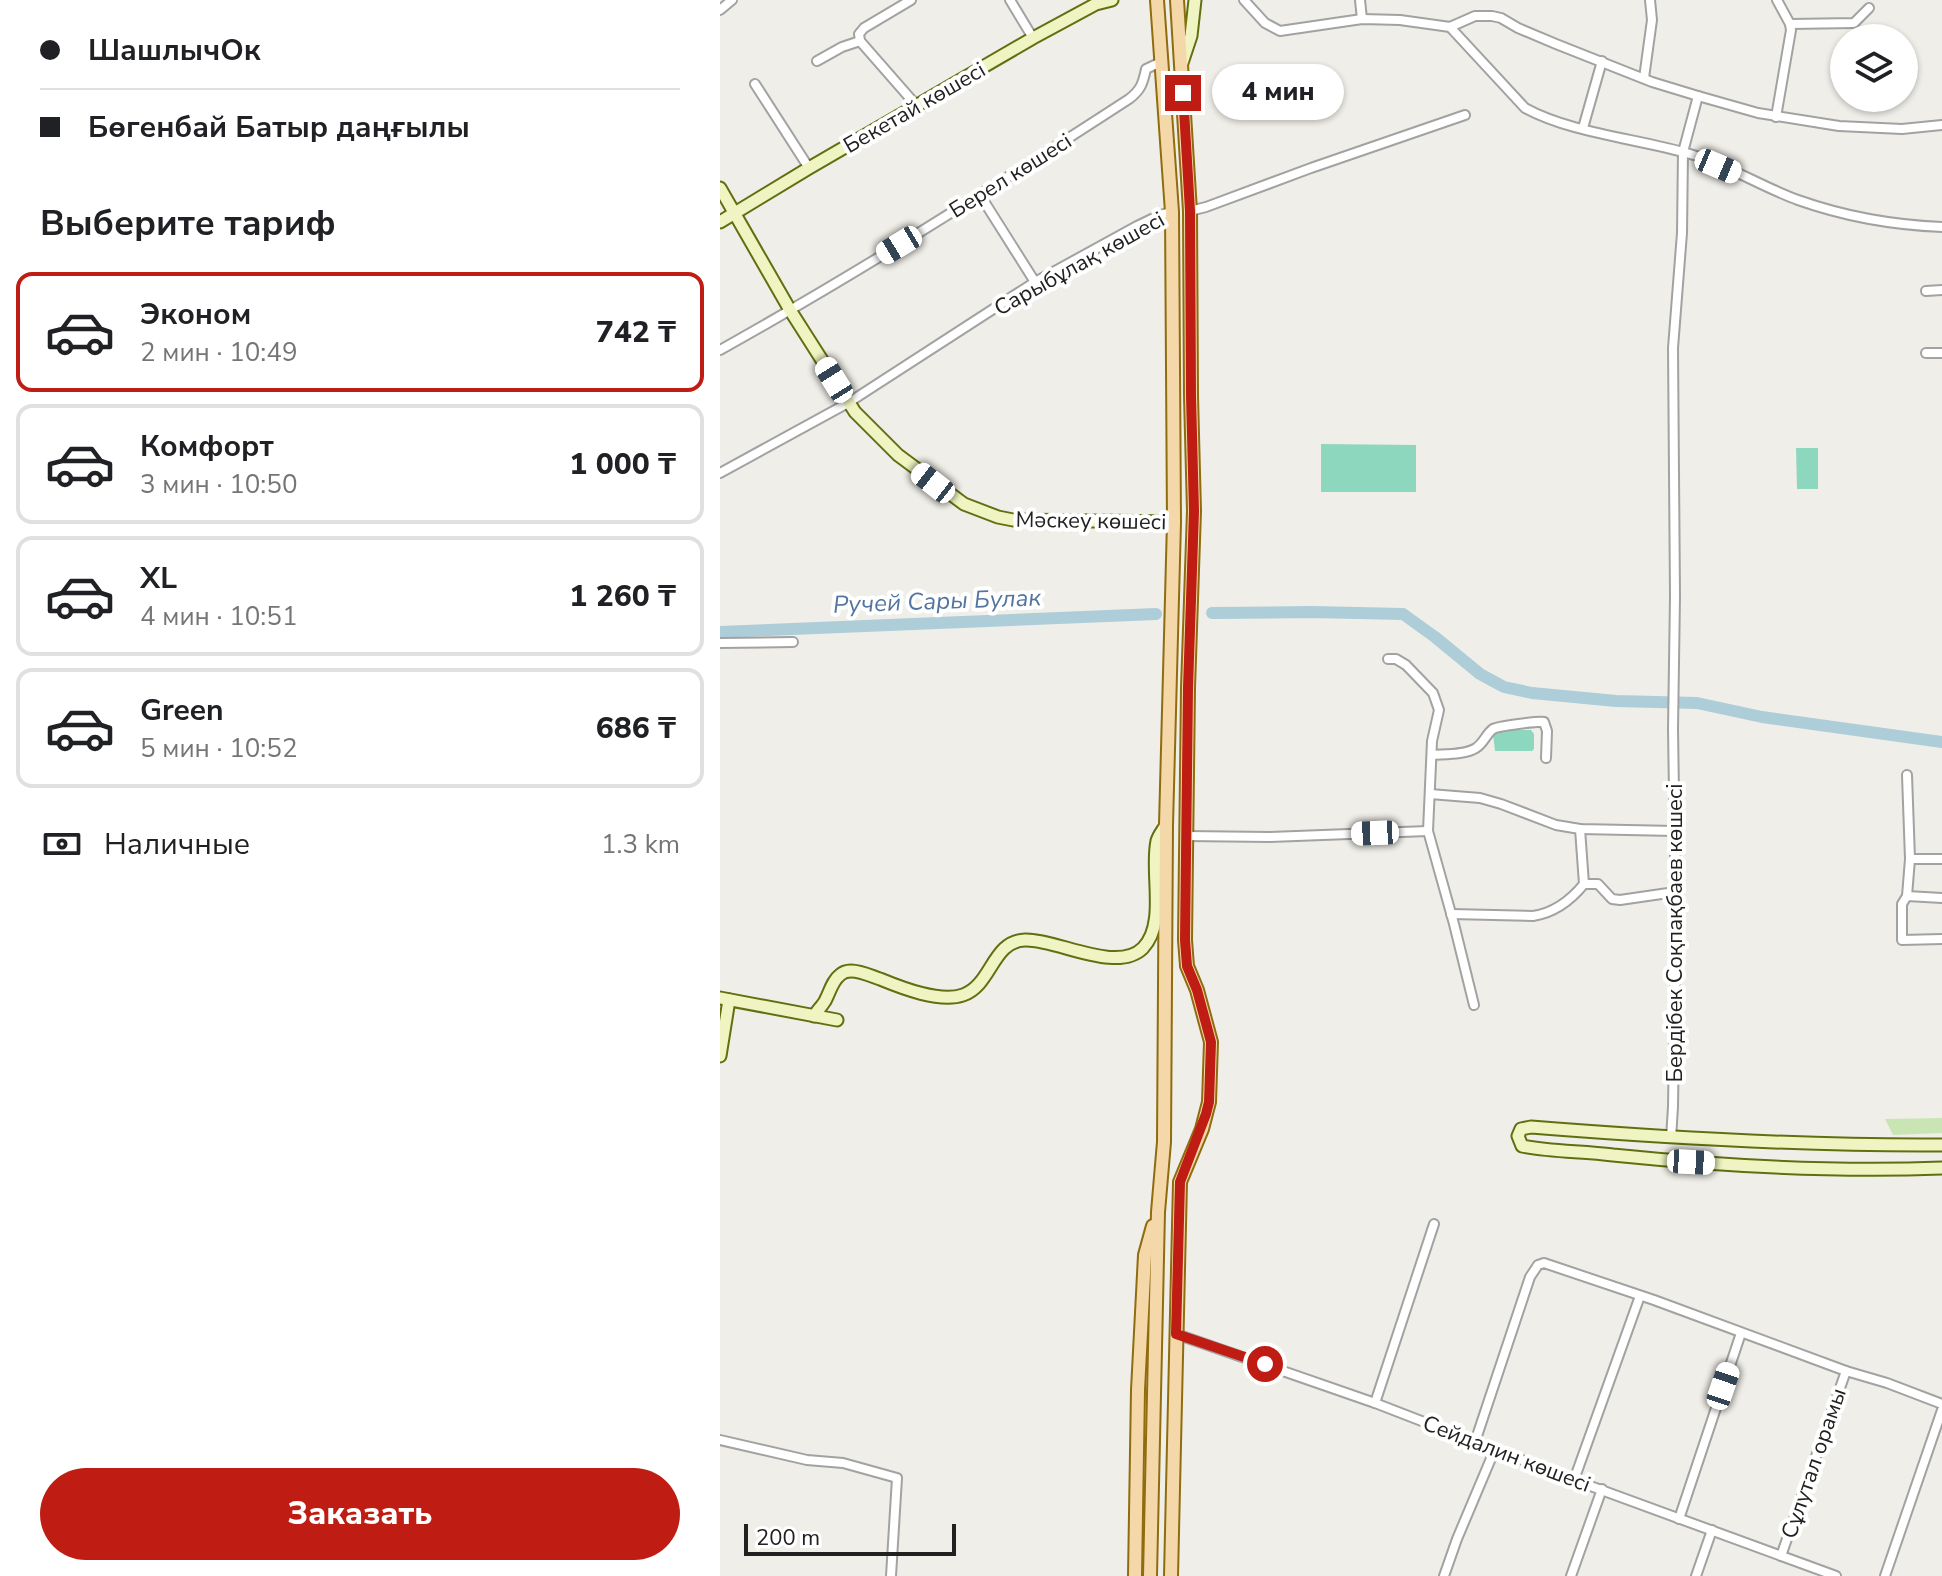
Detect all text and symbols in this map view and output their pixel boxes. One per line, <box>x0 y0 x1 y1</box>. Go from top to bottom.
map controls <box>1830 24 1918 112</box>
button: layers <box>1830 24 1918 112</box>
text: ШашлычОк <box>88 30 261 71</box>
street label: Бекетай көшесі <box>838 55 991 161</box>
callout: 4 мин <box>1211 65 1343 121</box>
text: 4 мин <box>1241 74 1315 109</box>
route end <box>1165 75 1201 111</box>
text: Бөгенбай Батыр даңғылы <box>88 107 470 148</box>
street label: Берел көшесі <box>944 126 1077 225</box>
car <box>1691 146 1745 186</box>
text: Выберите тариф <box>40 199 336 248</box>
street label: Сарыбұлақ көшесі <box>989 205 1170 323</box>
car <box>872 222 926 268</box>
text: Эконом <box>140 294 251 335</box>
icon: car <box>44 296 116 368</box>
text: 742 ₸ <box>596 312 676 353</box>
text: 2 мин · 10:49 <box>140 335 297 370</box>
car <box>811 353 857 407</box>
text: Комфорт <box>140 426 274 467</box>
icon: car <box>44 428 116 500</box>
text: 1 000 ₸ <box>569 444 676 485</box>
car <box>907 459 959 507</box>
text: 3 мин · 10:50 <box>140 467 297 502</box>
street label: Мәскеу көшесі <box>1015 505 1167 537</box>
text: XL <box>140 558 177 599</box>
icon: car <box>44 560 116 632</box>
text: 1 260 ₸ <box>569 576 676 617</box>
water label: Ручей Сары Булак <box>832 581 1042 621</box>
text: 4 мин · 10:51 <box>140 599 297 634</box>
text: Green <box>140 690 224 731</box>
icon: car <box>44 692 116 764</box>
text: 686 ₸ <box>596 708 676 749</box>
text: 5 мин · 10:52 <box>140 731 297 766</box>
street label: Бердібек Соқпақбаев көшесі <box>1660 783 1690 1083</box>
car <box>1351 820 1399 846</box>
icon: cash <box>40 822 84 866</box>
text: Наличные <box>104 824 250 865</box>
text: 1.3 km <box>601 827 680 862</box>
car <box>1666 1149 1716 1175</box>
route start <box>1247 1346 1283 1382</box>
car <box>1704 1359 1742 1413</box>
street label: Сұлутал орамы <box>1774 1384 1854 1543</box>
street label: Сейдалин көшесі <box>1418 1408 1595 1500</box>
button: Заказать <box>40 1468 680 1560</box>
scale bar <box>744 1520 956 1556</box>
text: 200 m <box>756 1523 820 1553</box>

